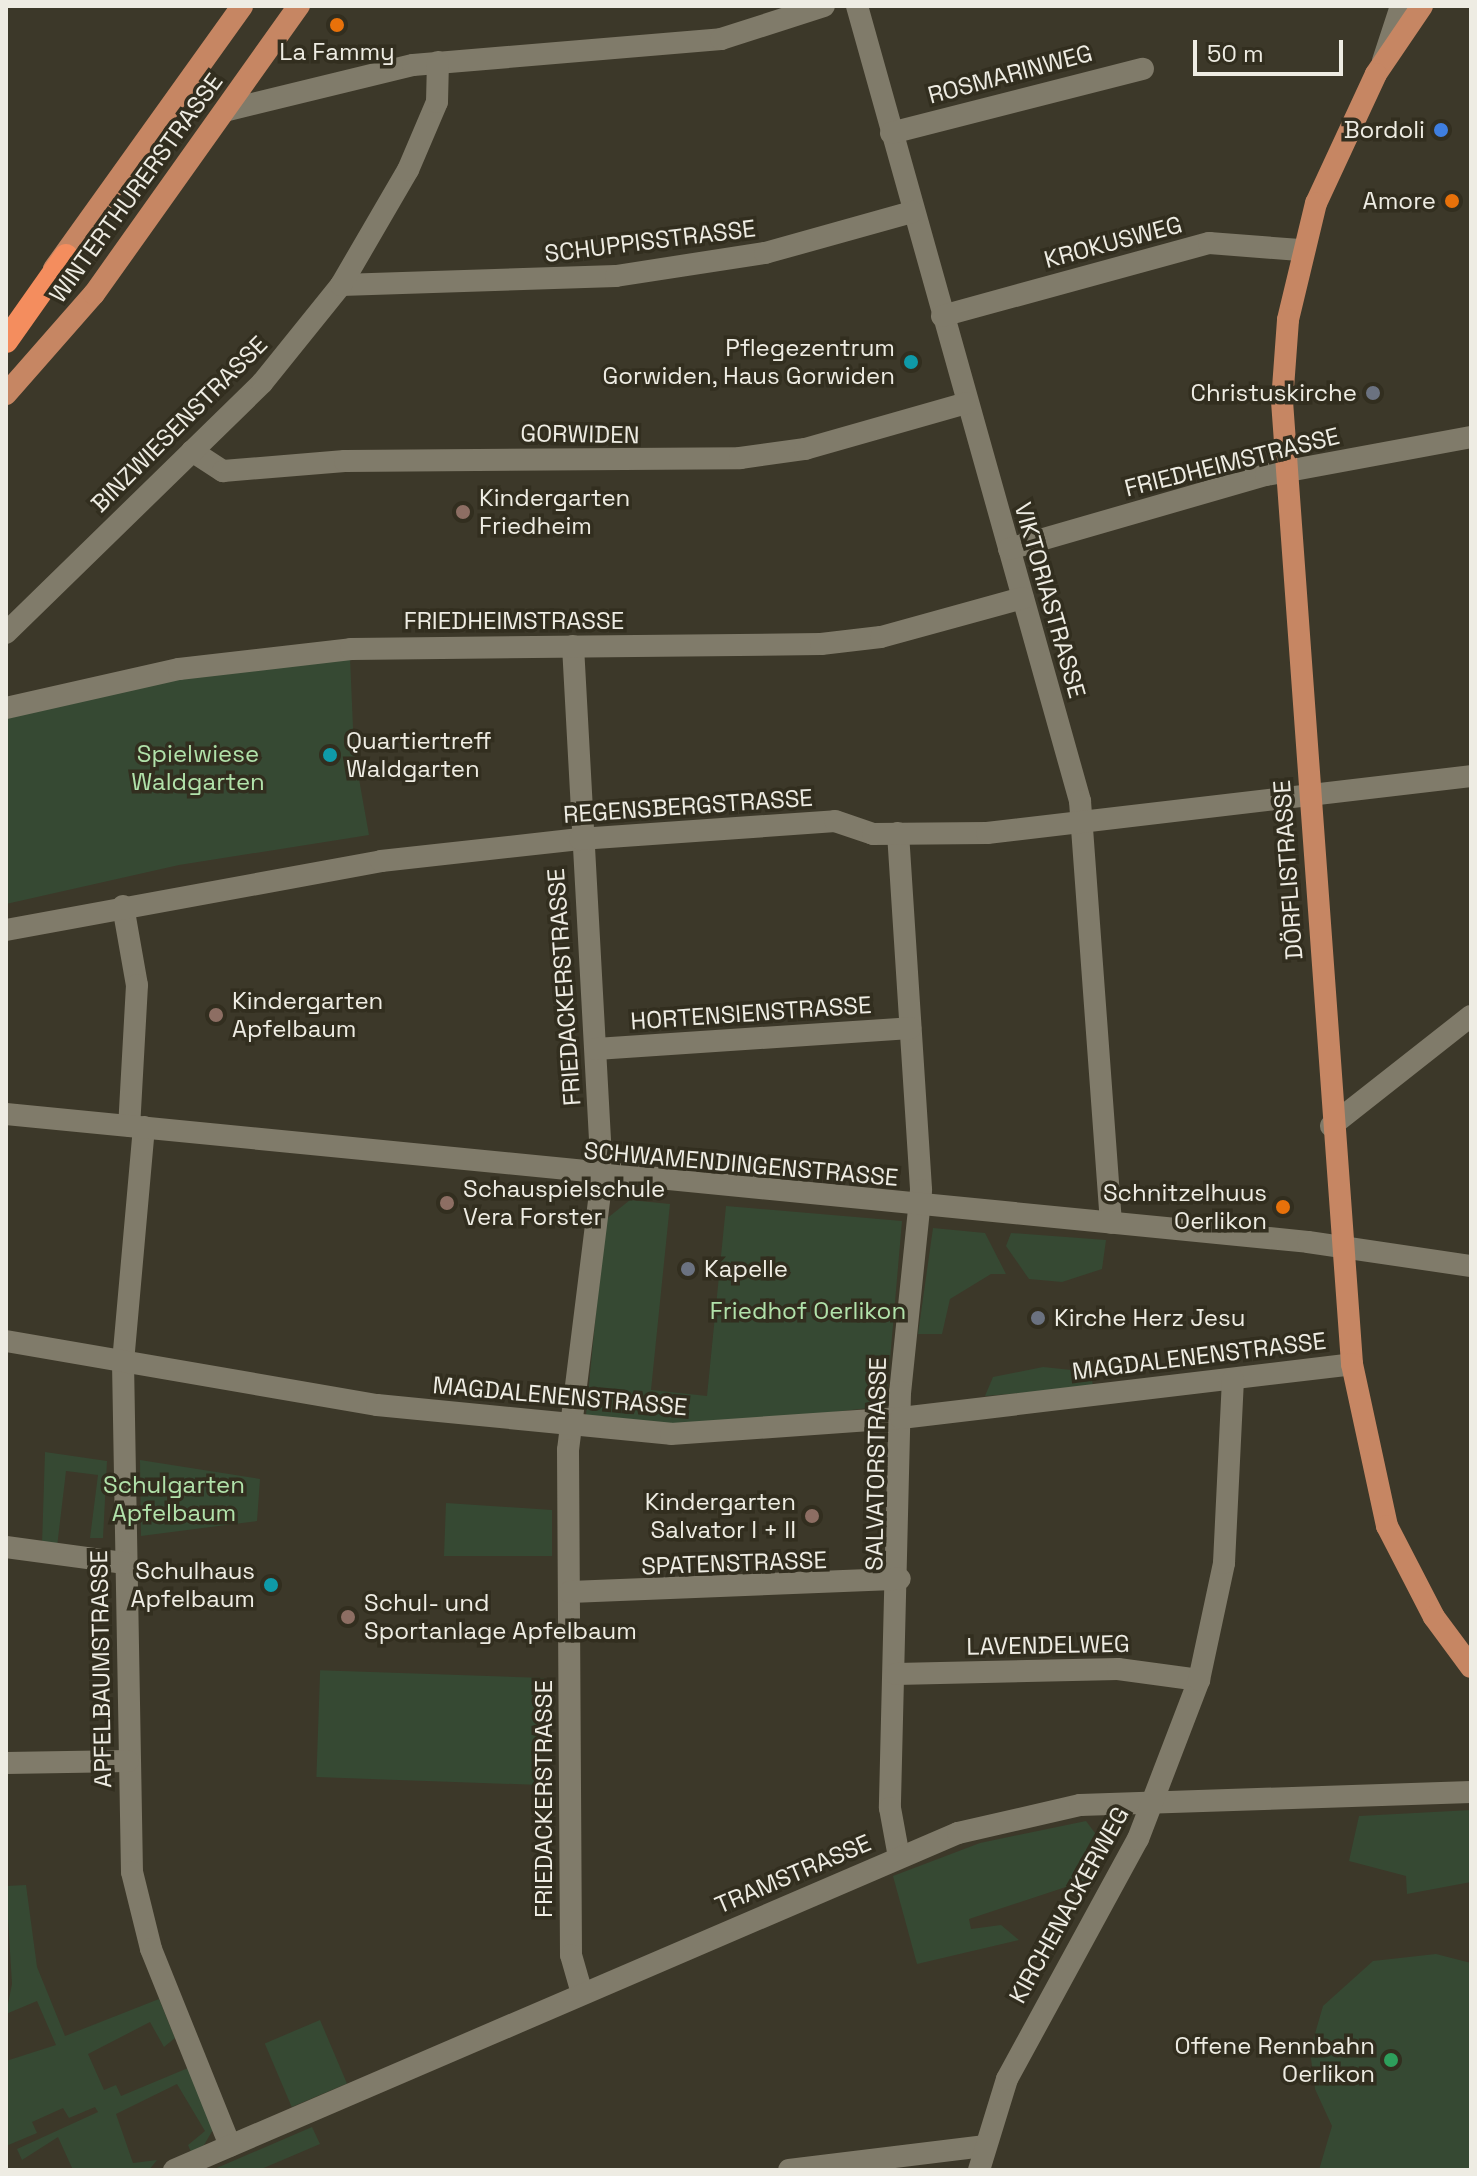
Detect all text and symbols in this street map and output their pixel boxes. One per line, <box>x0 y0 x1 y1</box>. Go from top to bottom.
marker: La Fammy <box>328 16 346 34</box>
scale bar <box>1197 24 1347 74</box>
place label: La Fammy <box>279 38 395 66</box>
street label: ROSMARINWEG <box>925 38 1095 110</box>
text: 50 m <box>1207 38 1264 69</box>
street label: WINTERTHURERSTRASSE <box>43 68 229 308</box>
place label: Bordoli <box>1344 116 1425 144</box>
marker: Bordoli <box>1432 121 1450 139</box>
place label: Amore <box>1363 187 1436 215</box>
marker: Amore <box>1443 192 1461 210</box>
street label: KROKUSWEG <box>1041 210 1185 274</box>
street label: SCHUPPISSTRASSE <box>543 214 757 268</box>
street label: BINZWIESENSTRASSE <box>85 330 273 518</box>
place label: Pflegezentrum Gorwiden, Haus Gorwiden <box>602 334 895 390</box>
marker: Pflegezentrum Gorwiden, Haus Gorwiden <box>902 353 920 371</box>
place label: Christuskirche <box>1191 379 1357 407</box>
marker: Christuskirche <box>1364 384 1382 402</box>
street label: GORWIDEN <box>520 419 640 449</box>
street label: FRIEDHEIMSTRASSE <box>1122 421 1342 503</box>
place label: Kindergarten Friedheim <box>479 484 630 540</box>
street label: VIKTORIASTRASSE <box>1008 499 1092 701</box>
marker: Kindergarten Friedheim <box>454 503 472 521</box>
street label: FRIEDHEIMSTRASSE <box>404 607 624 635</box>
place label: Quartiertreff Waldgarten <box>346 727 491 783</box>
park label: Spielwiese Waldgarten <box>131 740 265 796</box>
marker: Quartiertreff Waldgarten <box>321 746 339 764</box>
street label: DÖRFLISTRASSE <box>1267 779 1309 961</box>
street label: REGENSBERGSTRASSE <box>562 783 814 829</box>
street label: FRIEDACKERSTRASSE <box>541 867 587 1107</box>
place label: Kindergarten Apfelbaum <box>232 987 383 1043</box>
street label: HORTENSIENSTRASSE <box>630 990 872 1036</box>
marker: Kindergarten Apfelbaum <box>207 1006 225 1024</box>
street label: SCHWAMENDINGENSTRASSE <box>582 1136 900 1192</box>
place label: Schauspielschule Vera Forster <box>463 1175 665 1231</box>
place label: Schnitzelhuus Oerlikon <box>1103 1179 1267 1235</box>
marker: Schauspielschule Vera Forster <box>438 1194 456 1212</box>
marker: Schnitzelhuus Oerlikon <box>1274 1198 1292 1216</box>
place label: Kapelle <box>704 1255 788 1283</box>
marker: Kapelle <box>679 1260 697 1278</box>
park label: Friedhof Oerlikon <box>710 1297 906 1325</box>
place label: Kirche Herz Jesu <box>1054 1304 1245 1332</box>
marker: Kirche Herz Jesu <box>1029 1309 1047 1327</box>
street label: MAGDALENENSTRASSE <box>1070 1326 1328 1386</box>
street label: SALVATORSTRASSE <box>860 1357 892 1571</box>
street label: MAGDALENENSTRASSE <box>431 1371 689 1421</box>
park label: Schulgarten Apfelbaum <box>103 1471 245 1527</box>
place label: Kindergarten Salvator I + II <box>645 1488 796 1544</box>
marker: Kindergarten Salvator I + II <box>803 1507 821 1525</box>
street label: SPATENSTRASSE <box>641 1545 827 1581</box>
street label: APFELBAUMSTRASSE <box>85 1550 117 1788</box>
place label: Schulhaus Apfelbaum <box>130 1557 255 1613</box>
marker: Schulhaus Apfelbaum <box>262 1576 280 1594</box>
place label: Schul- und Sportanlage Apfelbaum <box>364 1589 637 1645</box>
marker: Schul- und Sportanlage Apfelbaum <box>339 1608 357 1626</box>
street label: LAVENDELWEG <box>966 1629 1130 1661</box>
street label: FRIEDACKERSTRASSE <box>530 1680 558 1918</box>
street label: KIRCHENACKERWEG <box>1003 1802 1135 2008</box>
street label: TRAMSTRASSE <box>711 1828 875 1920</box>
place label: Offene Rennbahn Oerlikon <box>1174 2032 1375 2088</box>
marker: Offene Rennbahn Oerlikon <box>1382 2051 1400 2069</box>

